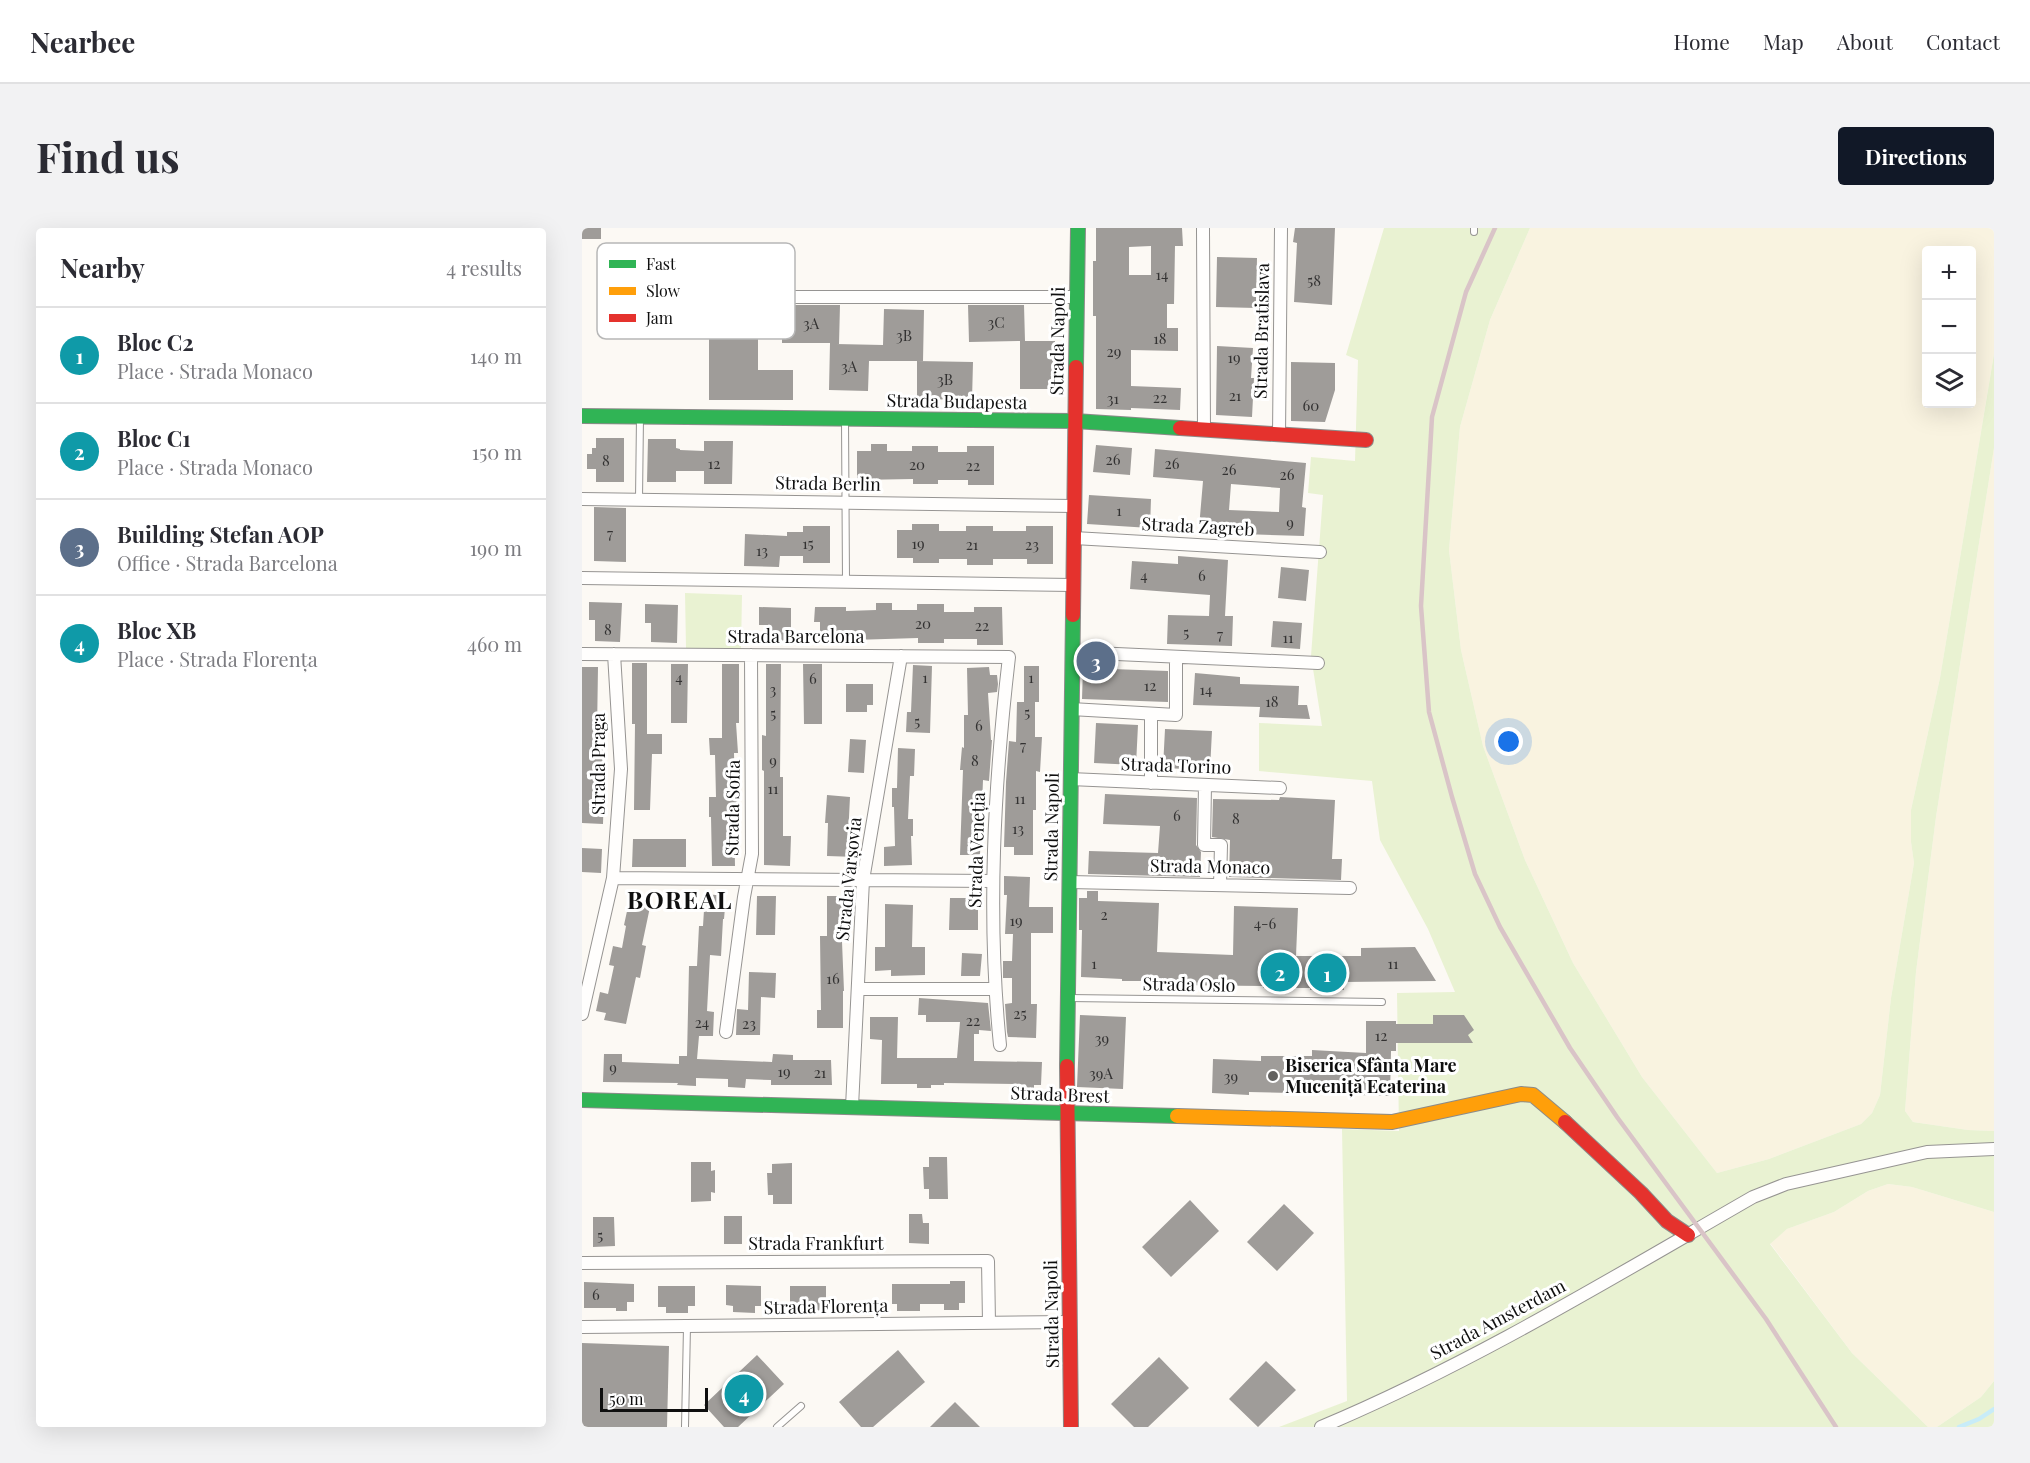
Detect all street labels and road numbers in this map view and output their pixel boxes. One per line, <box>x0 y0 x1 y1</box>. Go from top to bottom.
street label: Strada Bratislava <box>1248 263 1274 399</box>
street label: Strada Napoli <box>1044 286 1070 395</box>
street label: Strada Budapesta <box>886 388 1028 414</box>
street label: Strada Berlin <box>775 470 881 496</box>
street label: Strada Zagreb <box>1141 511 1255 541</box>
street label: Strada Barcelona <box>728 624 865 648</box>
street label: Strada Praga <box>586 713 610 815</box>
street label: Strada Torino <box>1120 751 1232 779</box>
street label: Strada Sofia <box>719 760 745 856</box>
street label: Strada Napoli <box>1038 772 1064 881</box>
street label: Strada Veneția <box>962 792 990 908</box>
street label: Strada Varșovia <box>830 816 866 942</box>
street label: Strada Monaco <box>1150 853 1270 879</box>
street label: Strada Oslo <box>1142 971 1236 997</box>
street label: Strada Brest <box>1010 1080 1111 1108</box>
street label: Strada Frankfurt <box>748 1231 884 1255</box>
street label: Strada Napoli <box>1038 1260 1064 1369</box>
street label: Strada Amsterdam <box>1426 1273 1569 1365</box>
street label: Strada Florența <box>764 1293 888 1319</box>

